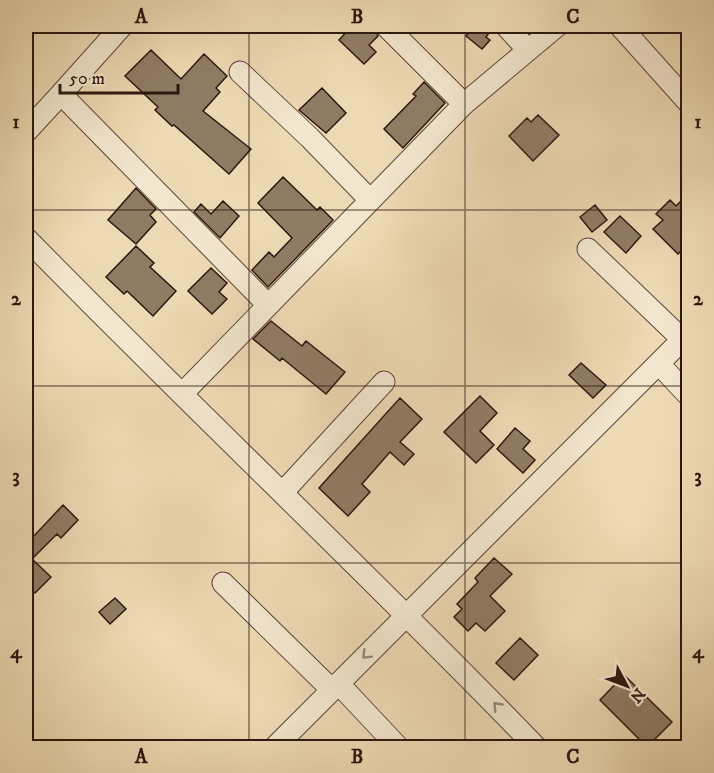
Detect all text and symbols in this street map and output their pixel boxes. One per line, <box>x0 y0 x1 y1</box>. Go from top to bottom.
text: A <box>134 5 149 30</box>
text: B <box>351 5 363 30</box>
text: C <box>566 5 580 30</box>
scale bar <box>60 57 178 95</box>
text: 50 m <box>69 68 105 90</box>
text: 1 <box>12 110 20 135</box>
text: 1 <box>694 110 702 135</box>
text: 2 <box>11 287 22 312</box>
text: 2 <box>693 287 704 312</box>
text: 3 <box>12 464 20 489</box>
text: 3 <box>694 464 702 489</box>
text: 4 <box>10 640 23 665</box>
text: 4 <box>692 640 705 665</box>
one-way arrow <box>363 648 374 659</box>
north arrow <box>597 656 657 716</box>
text: N <box>626 684 649 707</box>
one-way arrow <box>493 702 504 713</box>
text: A <box>134 745 149 770</box>
text: B <box>351 745 363 770</box>
text: C <box>566 745 580 770</box>

